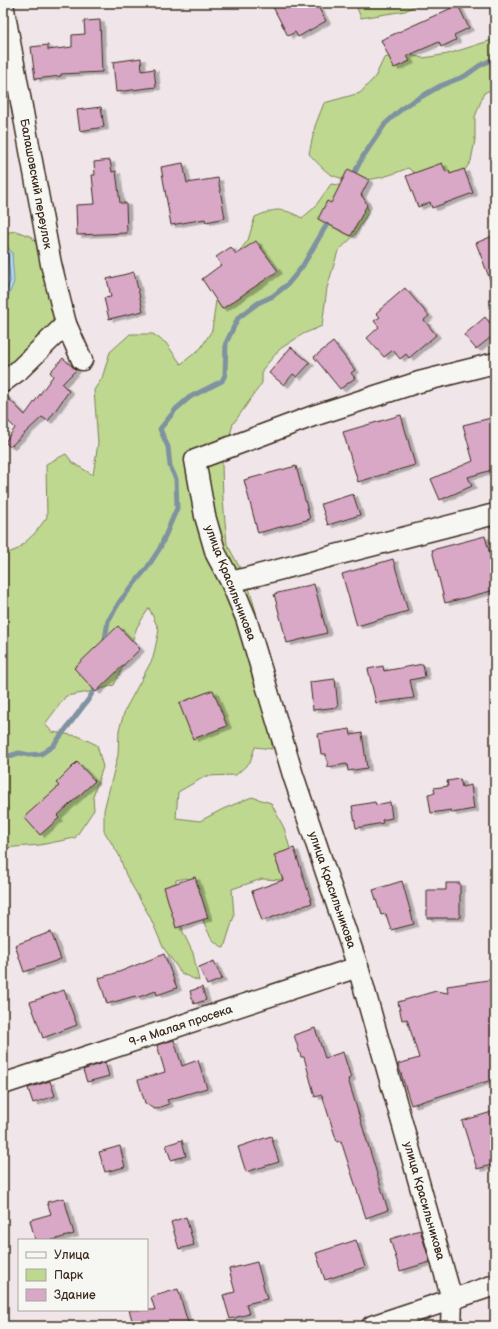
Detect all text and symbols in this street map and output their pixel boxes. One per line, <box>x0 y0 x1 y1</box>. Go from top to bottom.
street label: Балашовский переулок <box>17 117 56 251</box>
street label: улица Красильникова <box>201 523 259 643</box>
street label: улица Красильникова <box>305 830 359 950</box>
street label: 9-я Малая просека <box>127 1001 234 1050</box>
street label: улица Красильникова <box>400 1140 448 1262</box>
legend <box>18 1239 148 1311</box>
text: Улица <box>54 1248 90 1263</box>
text: Парк <box>54 1268 84 1283</box>
text: Здание <box>54 1288 96 1303</box>

